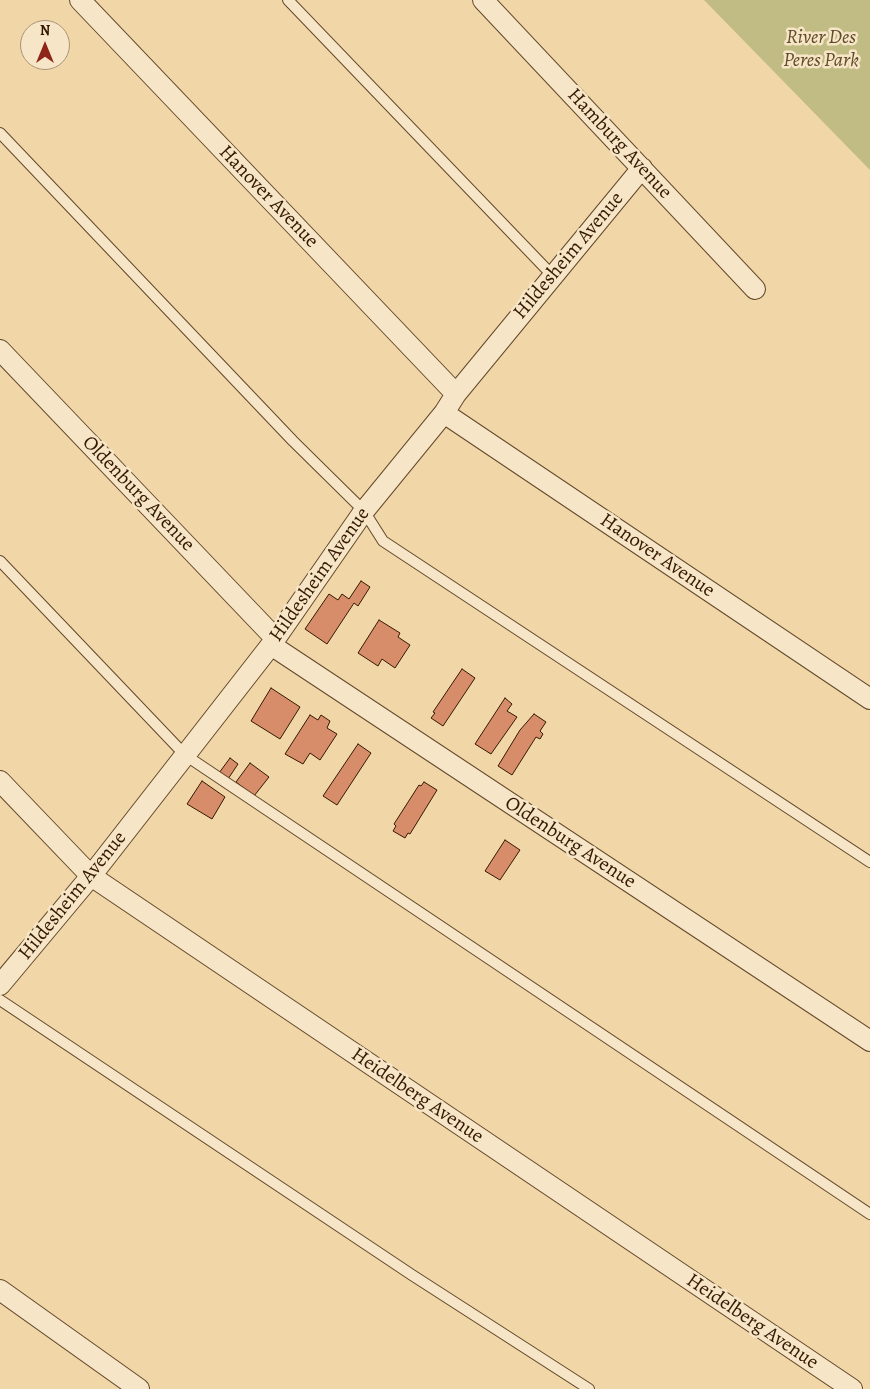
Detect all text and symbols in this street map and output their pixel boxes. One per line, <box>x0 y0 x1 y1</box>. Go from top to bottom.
north arrow <box>20 20 70 70</box>
text: N <box>40 21 50 40</box>
park label: River Des Peres Park <box>783 26 859 73</box>
street label: Hamburg Avenue <box>562 84 676 204</box>
street label: Hanover Avenue <box>213 141 323 253</box>
street label: Hildesheim Avenue <box>509 188 629 324</box>
street label: Oldenburg Avenue <box>77 431 199 557</box>
street label: Hildesheim Avenue <box>265 503 375 647</box>
street label: Hanover Avenue <box>595 509 719 603</box>
street label: Oldenburg Avenue <box>500 792 640 894</box>
street label: Hildesheim Avenue <box>14 827 132 965</box>
street label: Heidelberg Avenue <box>346 1043 488 1149</box>
street label: Heidelberg Avenue <box>681 1269 823 1375</box>

